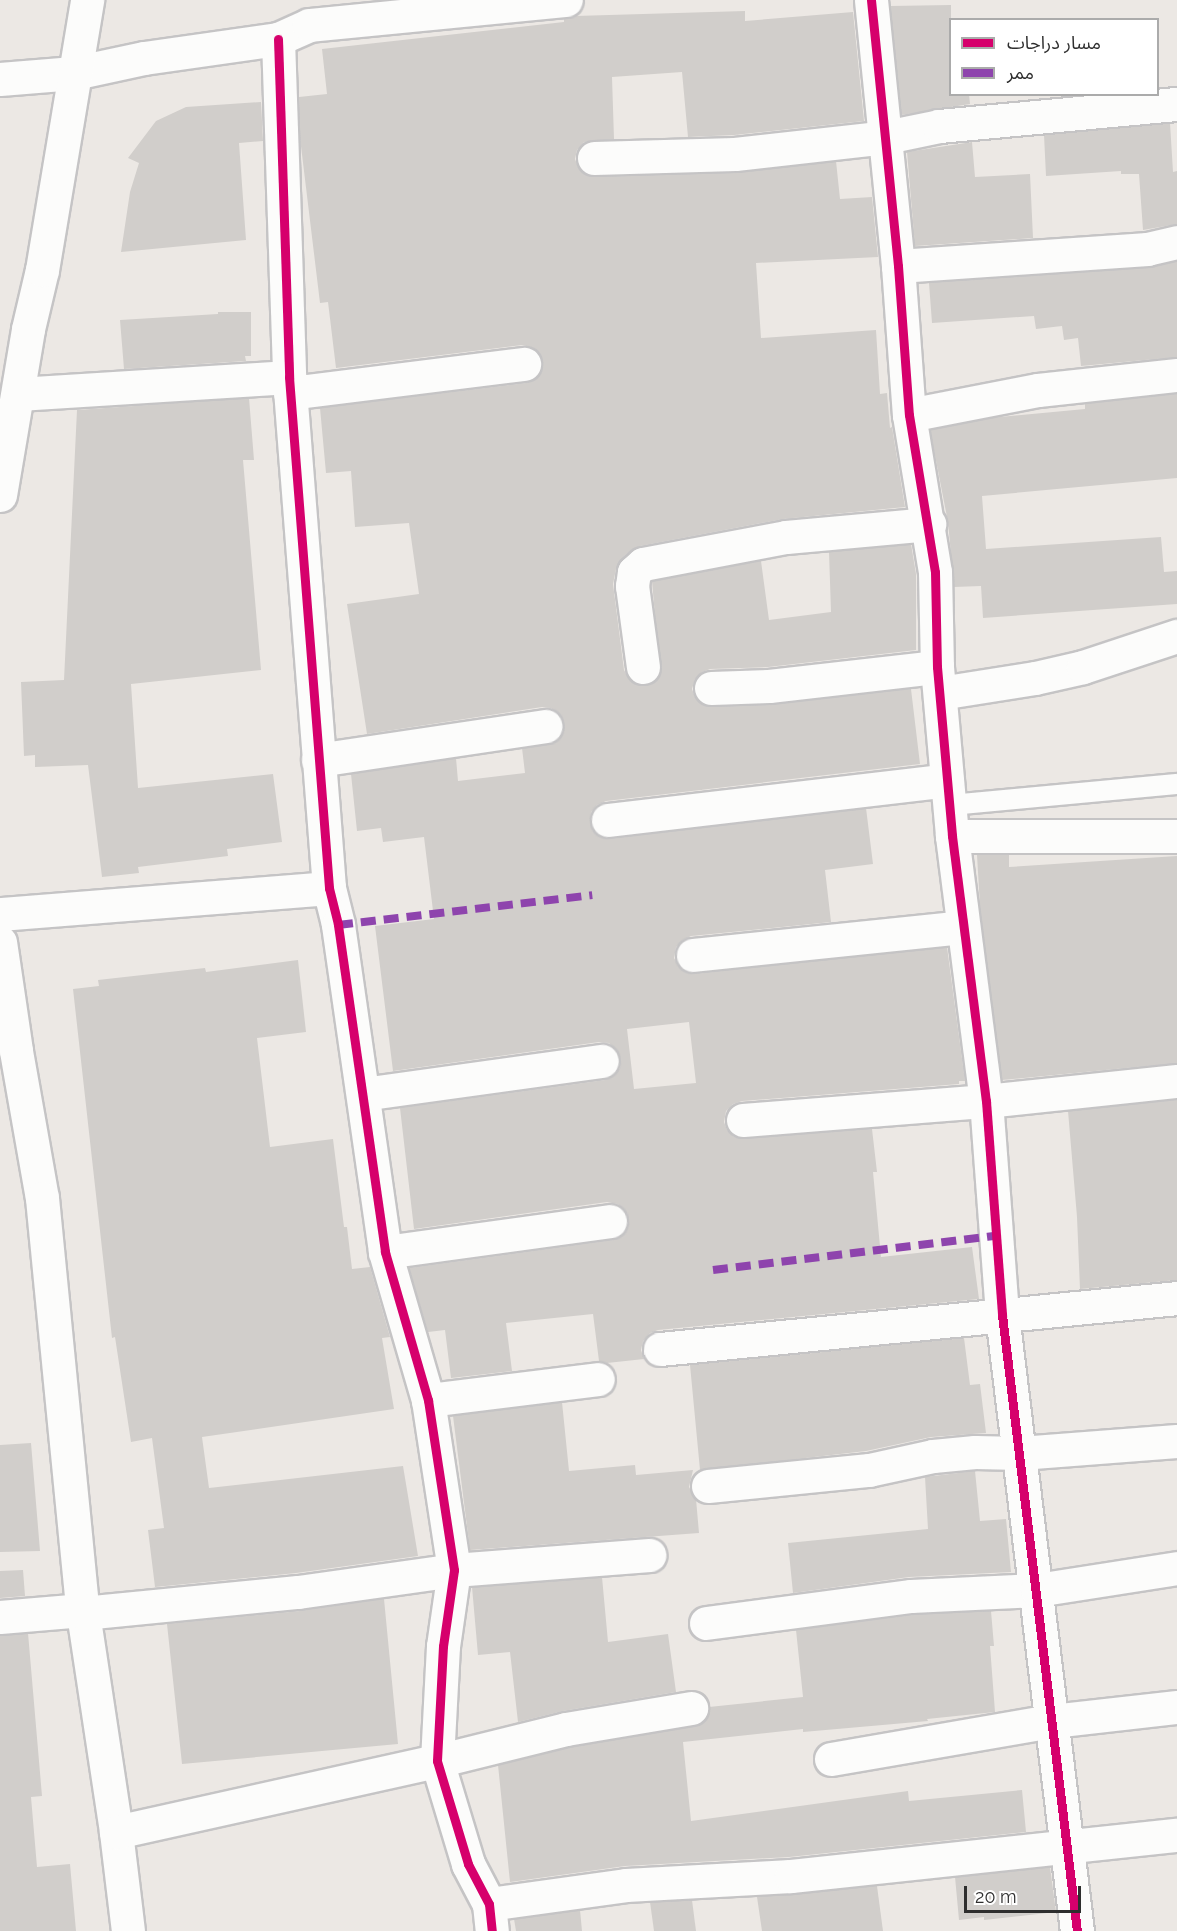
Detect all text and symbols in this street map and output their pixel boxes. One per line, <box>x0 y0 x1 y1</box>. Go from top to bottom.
legend <box>949 18 1159 96</box>
text: مسار دراجات <box>1007 32 1101 53</box>
text: ممر <box>1007 62 1034 83</box>
scale bar <box>967 1874 1084 1912</box>
text: 20 m <box>975 1886 1017 1907</box>

